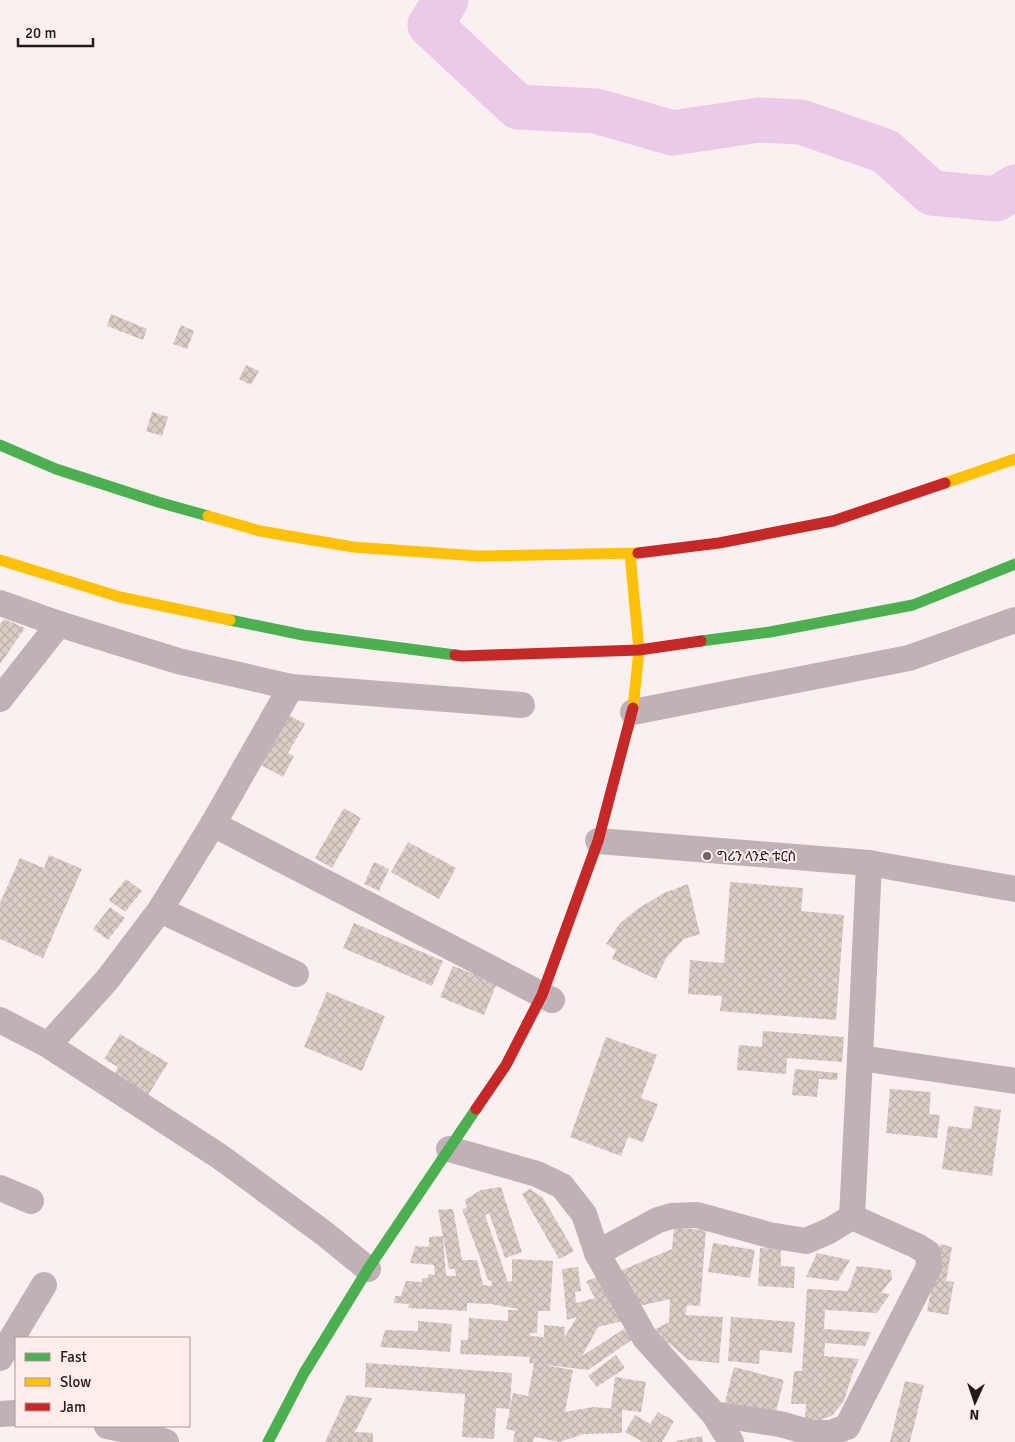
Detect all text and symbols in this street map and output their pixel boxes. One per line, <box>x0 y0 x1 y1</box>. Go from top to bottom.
scale bar <box>18 15 92 47</box>
text: 20 m <box>25 24 56 42</box>
place label: ግሪን ላንድ ቱርስ <box>717 848 796 865</box>
marker: ግሪን ላንድ ቱርስ <box>701 850 713 862</box>
legend <box>15 1337 190 1427</box>
text: Fast <box>60 1348 87 1366</box>
text: Slow <box>60 1373 91 1391</box>
north arrow <box>950 1377 1000 1427</box>
text: Jam <box>60 1398 86 1416</box>
text: N <box>969 1406 980 1423</box>

